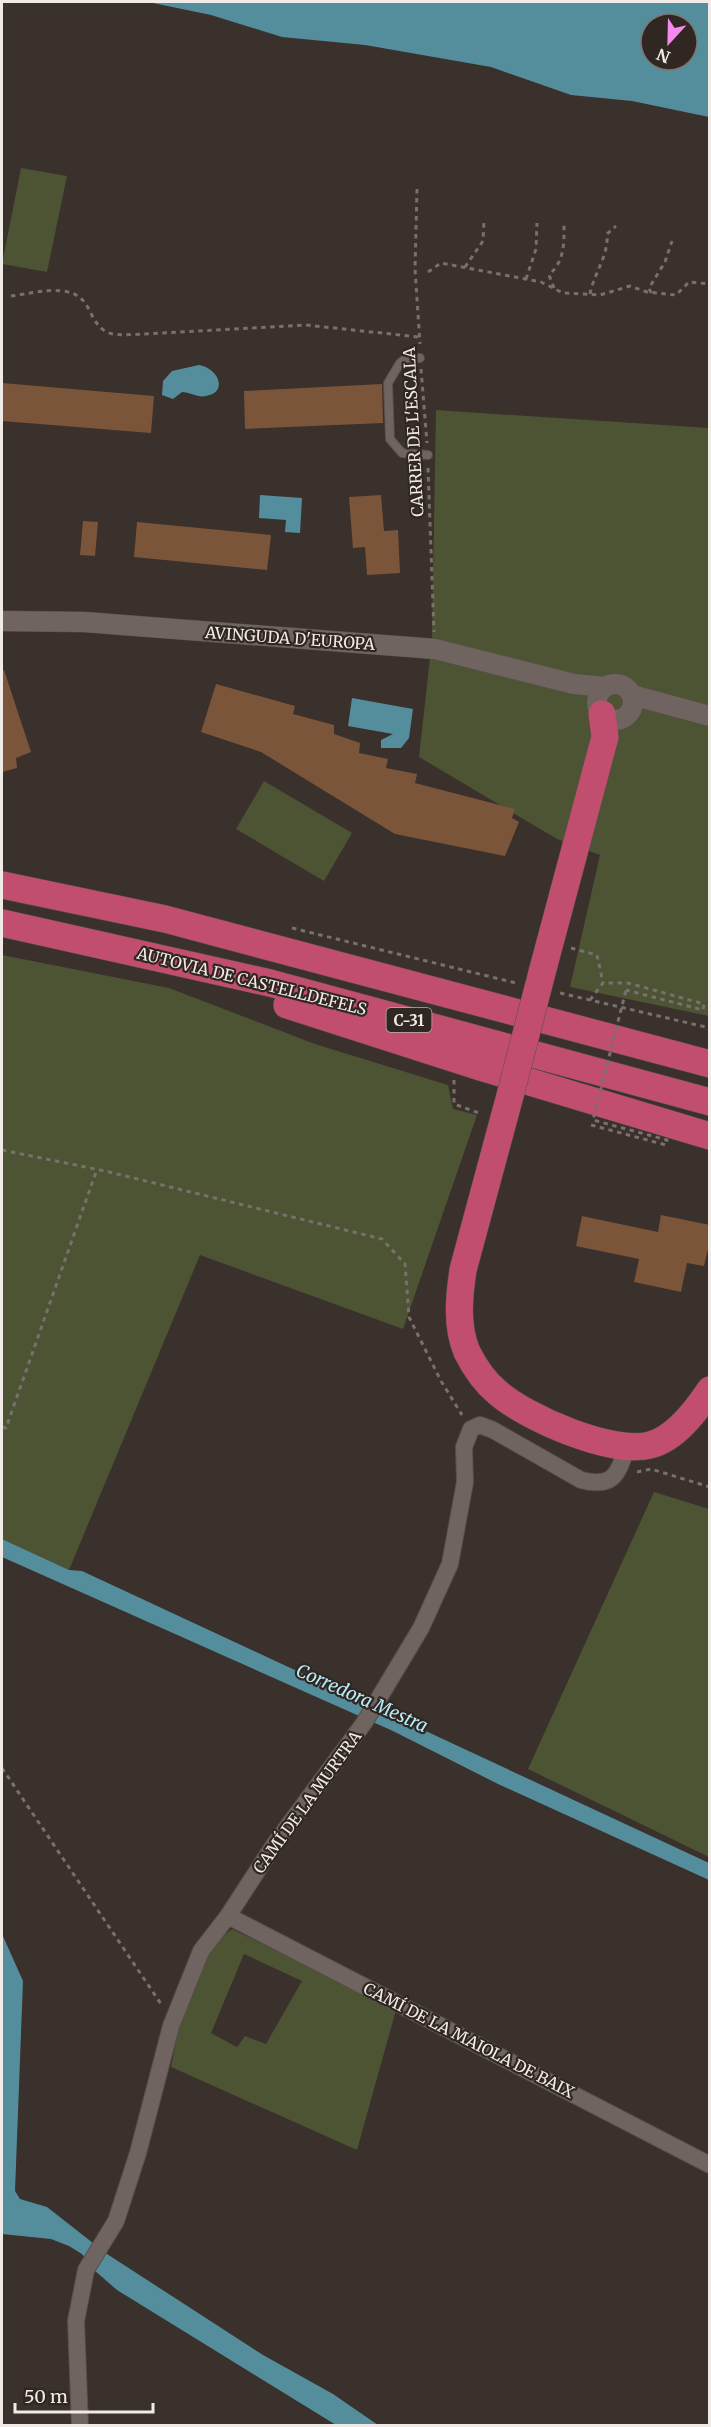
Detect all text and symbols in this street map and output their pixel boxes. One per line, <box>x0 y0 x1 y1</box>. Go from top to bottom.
north arrow <box>639 12 699 72</box>
text: N <box>653 44 673 68</box>
street label: CARRER DE L'ESCALA <box>399 346 427 517</box>
street label: AVINGUDA D'EUROPA <box>203 622 376 654</box>
street label: AUTOVIA DE CASTELLDEFELS <box>134 942 369 1019</box>
road number: C-31 <box>386 1008 432 1032</box>
water label: Corredora Mestra <box>292 1659 432 1737</box>
street label: CAMÍ DE LA MURTRA <box>249 1726 366 1877</box>
street label: CAMÍ DE LA MAIOLA DE BAIX <box>360 1978 578 2102</box>
scale bar <box>15 2376 153 2414</box>
text: 50 m <box>24 2385 68 2408</box>

